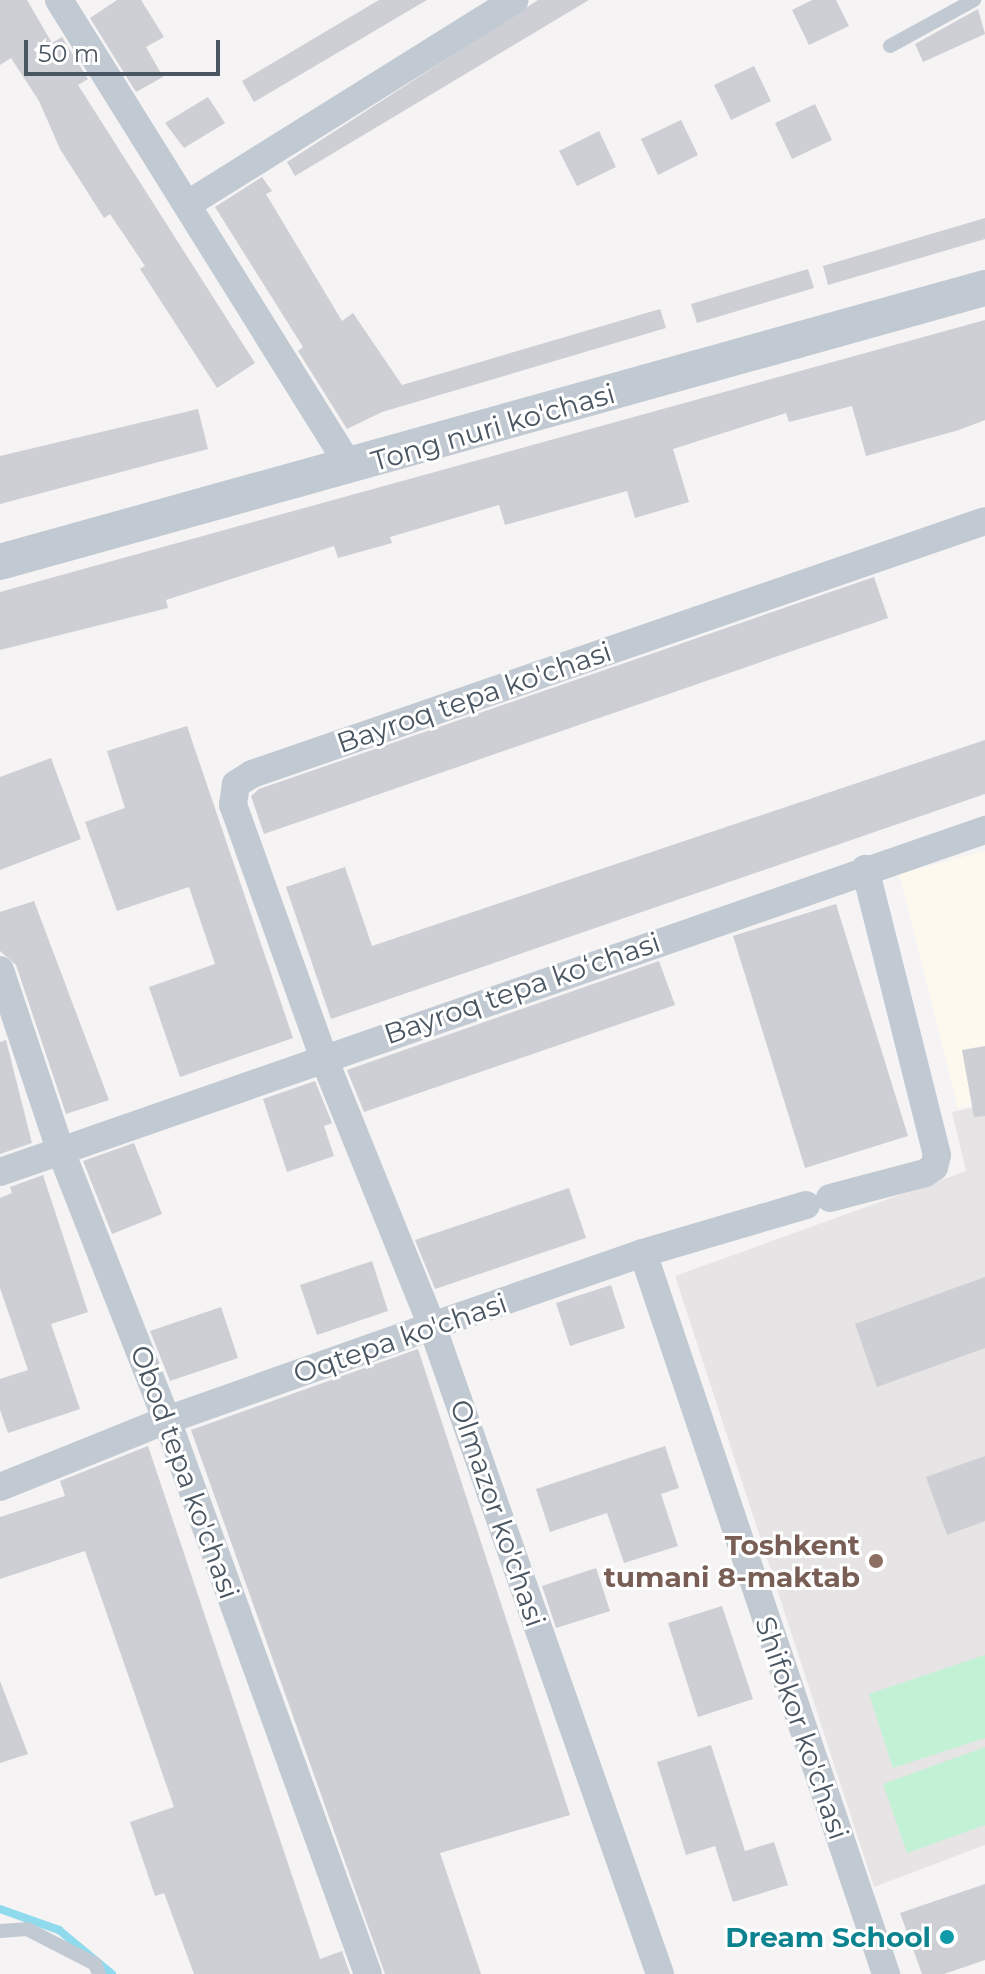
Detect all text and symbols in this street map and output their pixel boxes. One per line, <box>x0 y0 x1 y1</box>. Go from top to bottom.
scale bar <box>28 24 224 74</box>
text: 50 m <box>38 39 99 68</box>
street label: Tong nuri ko'chasi <box>367 376 619 478</box>
street label: Bayroq tepa ko'chasi <box>332 634 616 760</box>
street label: Bayroq tepa koʻchasi <box>380 925 664 1051</box>
street label: Oqtepa ko'chasi <box>289 1286 511 1390</box>
street label: Obod tepa ko'chasi <box>123 1341 247 1603</box>
street label: Olmazor ko'chasi <box>443 1395 553 1631</box>
place label: Toshkent tumani 8-maktab <box>604 1528 860 1594</box>
marker: Toshkent tumani 8-maktab <box>867 1552 885 1570</box>
street label: Shifokor ko'chasi <box>748 1612 856 1844</box>
place label: Dream School <box>725 1920 931 1954</box>
marker: Dream School <box>938 1928 956 1946</box>

